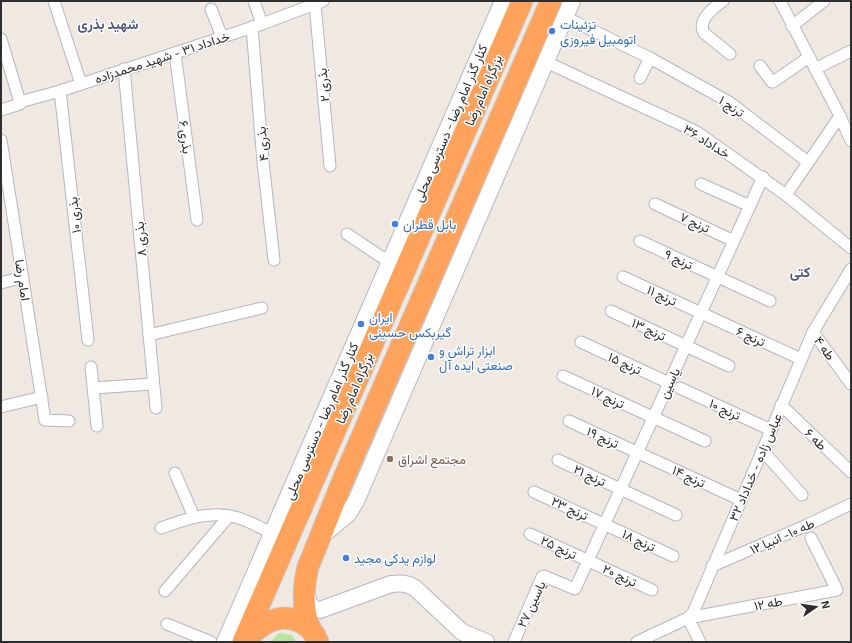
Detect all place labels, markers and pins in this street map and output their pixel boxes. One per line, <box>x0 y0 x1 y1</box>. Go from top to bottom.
place label: تزئینات اتومبیل فیروزی <box>560 16 636 48</box>
marker: تزئینات اتومبیل فیروزی <box>547 26 557 36</box>
place label: بابل قطران <box>403 216 457 233</box>
marker: بابل قطران <box>390 219 400 229</box>
place label: ایران گیربکس حسینی <box>369 309 452 341</box>
marker: ایران گیربکس حسینی <box>356 319 366 329</box>
place label: ابزار تراش و صنعتی ایده آل <box>439 342 513 374</box>
marker: ابزار تراش و صنعتی ایده آل <box>426 352 436 362</box>
place label: مجتمع اشراق <box>398 451 466 469</box>
marker: مجتمع اشراق <box>385 454 395 464</box>
place label: لوازم یدکی مجید <box>354 550 436 567</box>
marker: لوازم یدکی مجید <box>341 553 351 563</box>

